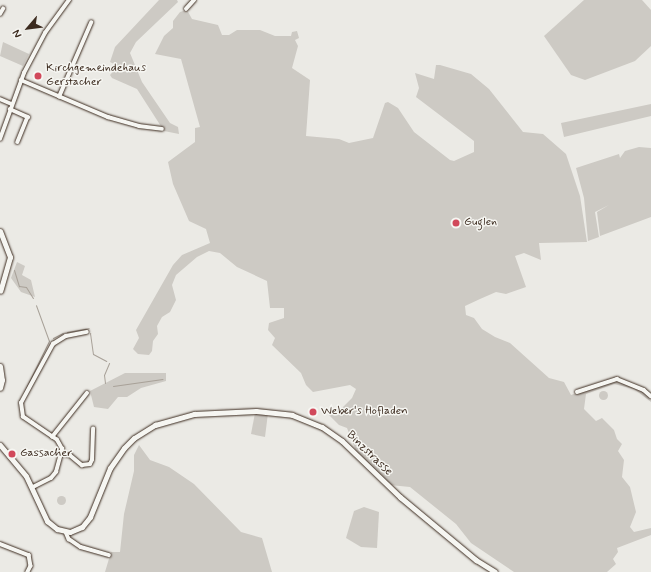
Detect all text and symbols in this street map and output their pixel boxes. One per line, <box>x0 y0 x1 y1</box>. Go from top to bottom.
north arrow <box>8 8 48 48</box>
text: N <box>10 27 25 40</box>
place label: Kirchgemeindehaus Gerstacher <box>46 62 146 90</box>
marker: Kirchgemeindehaus Gerstacher <box>33 71 43 81</box>
place label: Guglen <box>464 216 497 230</box>
marker: Guglen <box>451 218 461 228</box>
place label: Weber's Hofladen <box>321 405 409 419</box>
marker: Weber's Hofladen <box>308 407 318 417</box>
street label: Binzstrasse <box>343 429 395 479</box>
place label: Gassacher <box>20 447 72 461</box>
marker: Gassacher <box>7 449 17 459</box>

